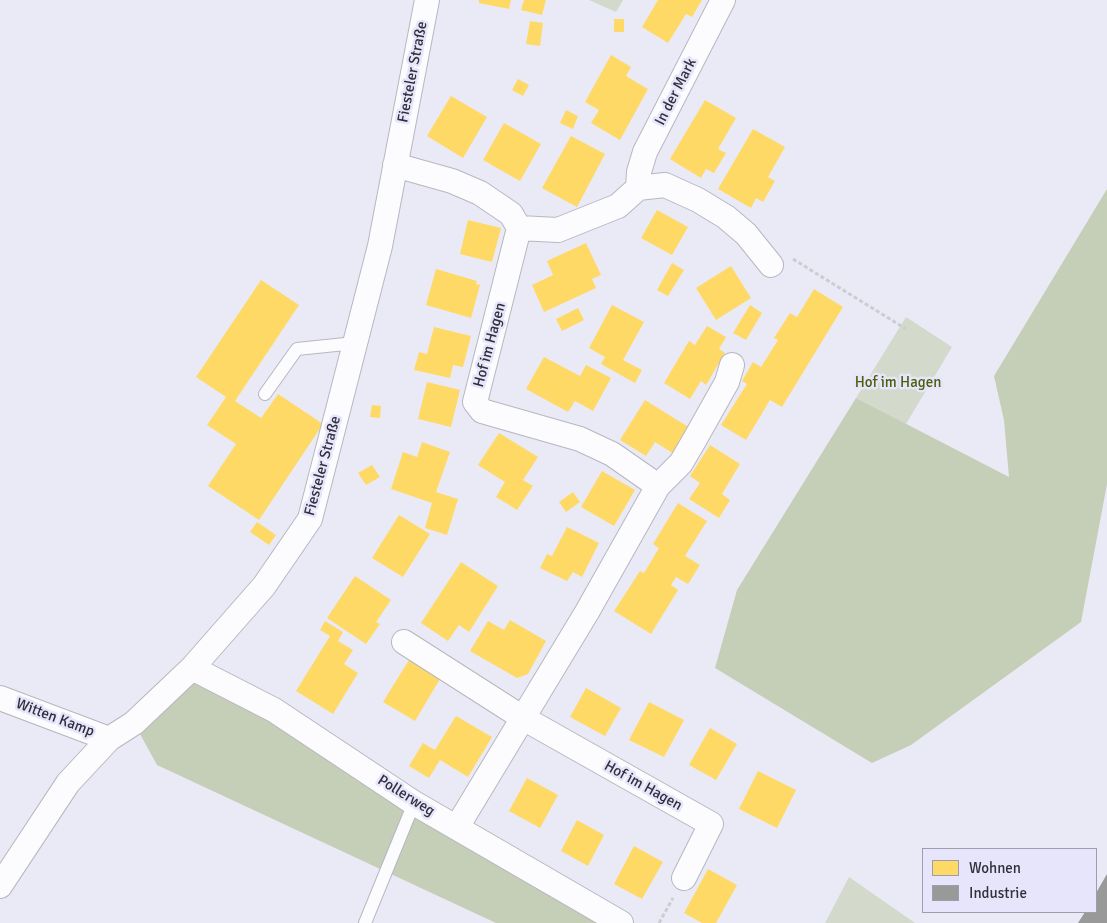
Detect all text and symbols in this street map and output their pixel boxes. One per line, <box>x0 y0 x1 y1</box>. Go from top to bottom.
street label: Fiesteler Straße <box>394 20 432 124</box>
street label: In der Mark <box>651 55 701 129</box>
street label: Hof im Hagen <box>470 301 510 389</box>
park label: Hof im Hagen <box>855 374 941 392</box>
street label: Fiesteler Straße <box>301 414 345 518</box>
street label: Witten Kamp <box>13 695 97 741</box>
street label: Hof im Hagen <box>601 757 685 815</box>
street label: Pollerweg <box>374 771 438 821</box>
legend <box>922 848 1097 913</box>
text: Wohnen <box>969 859 1021 877</box>
text: Industrie <box>969 884 1027 902</box>

